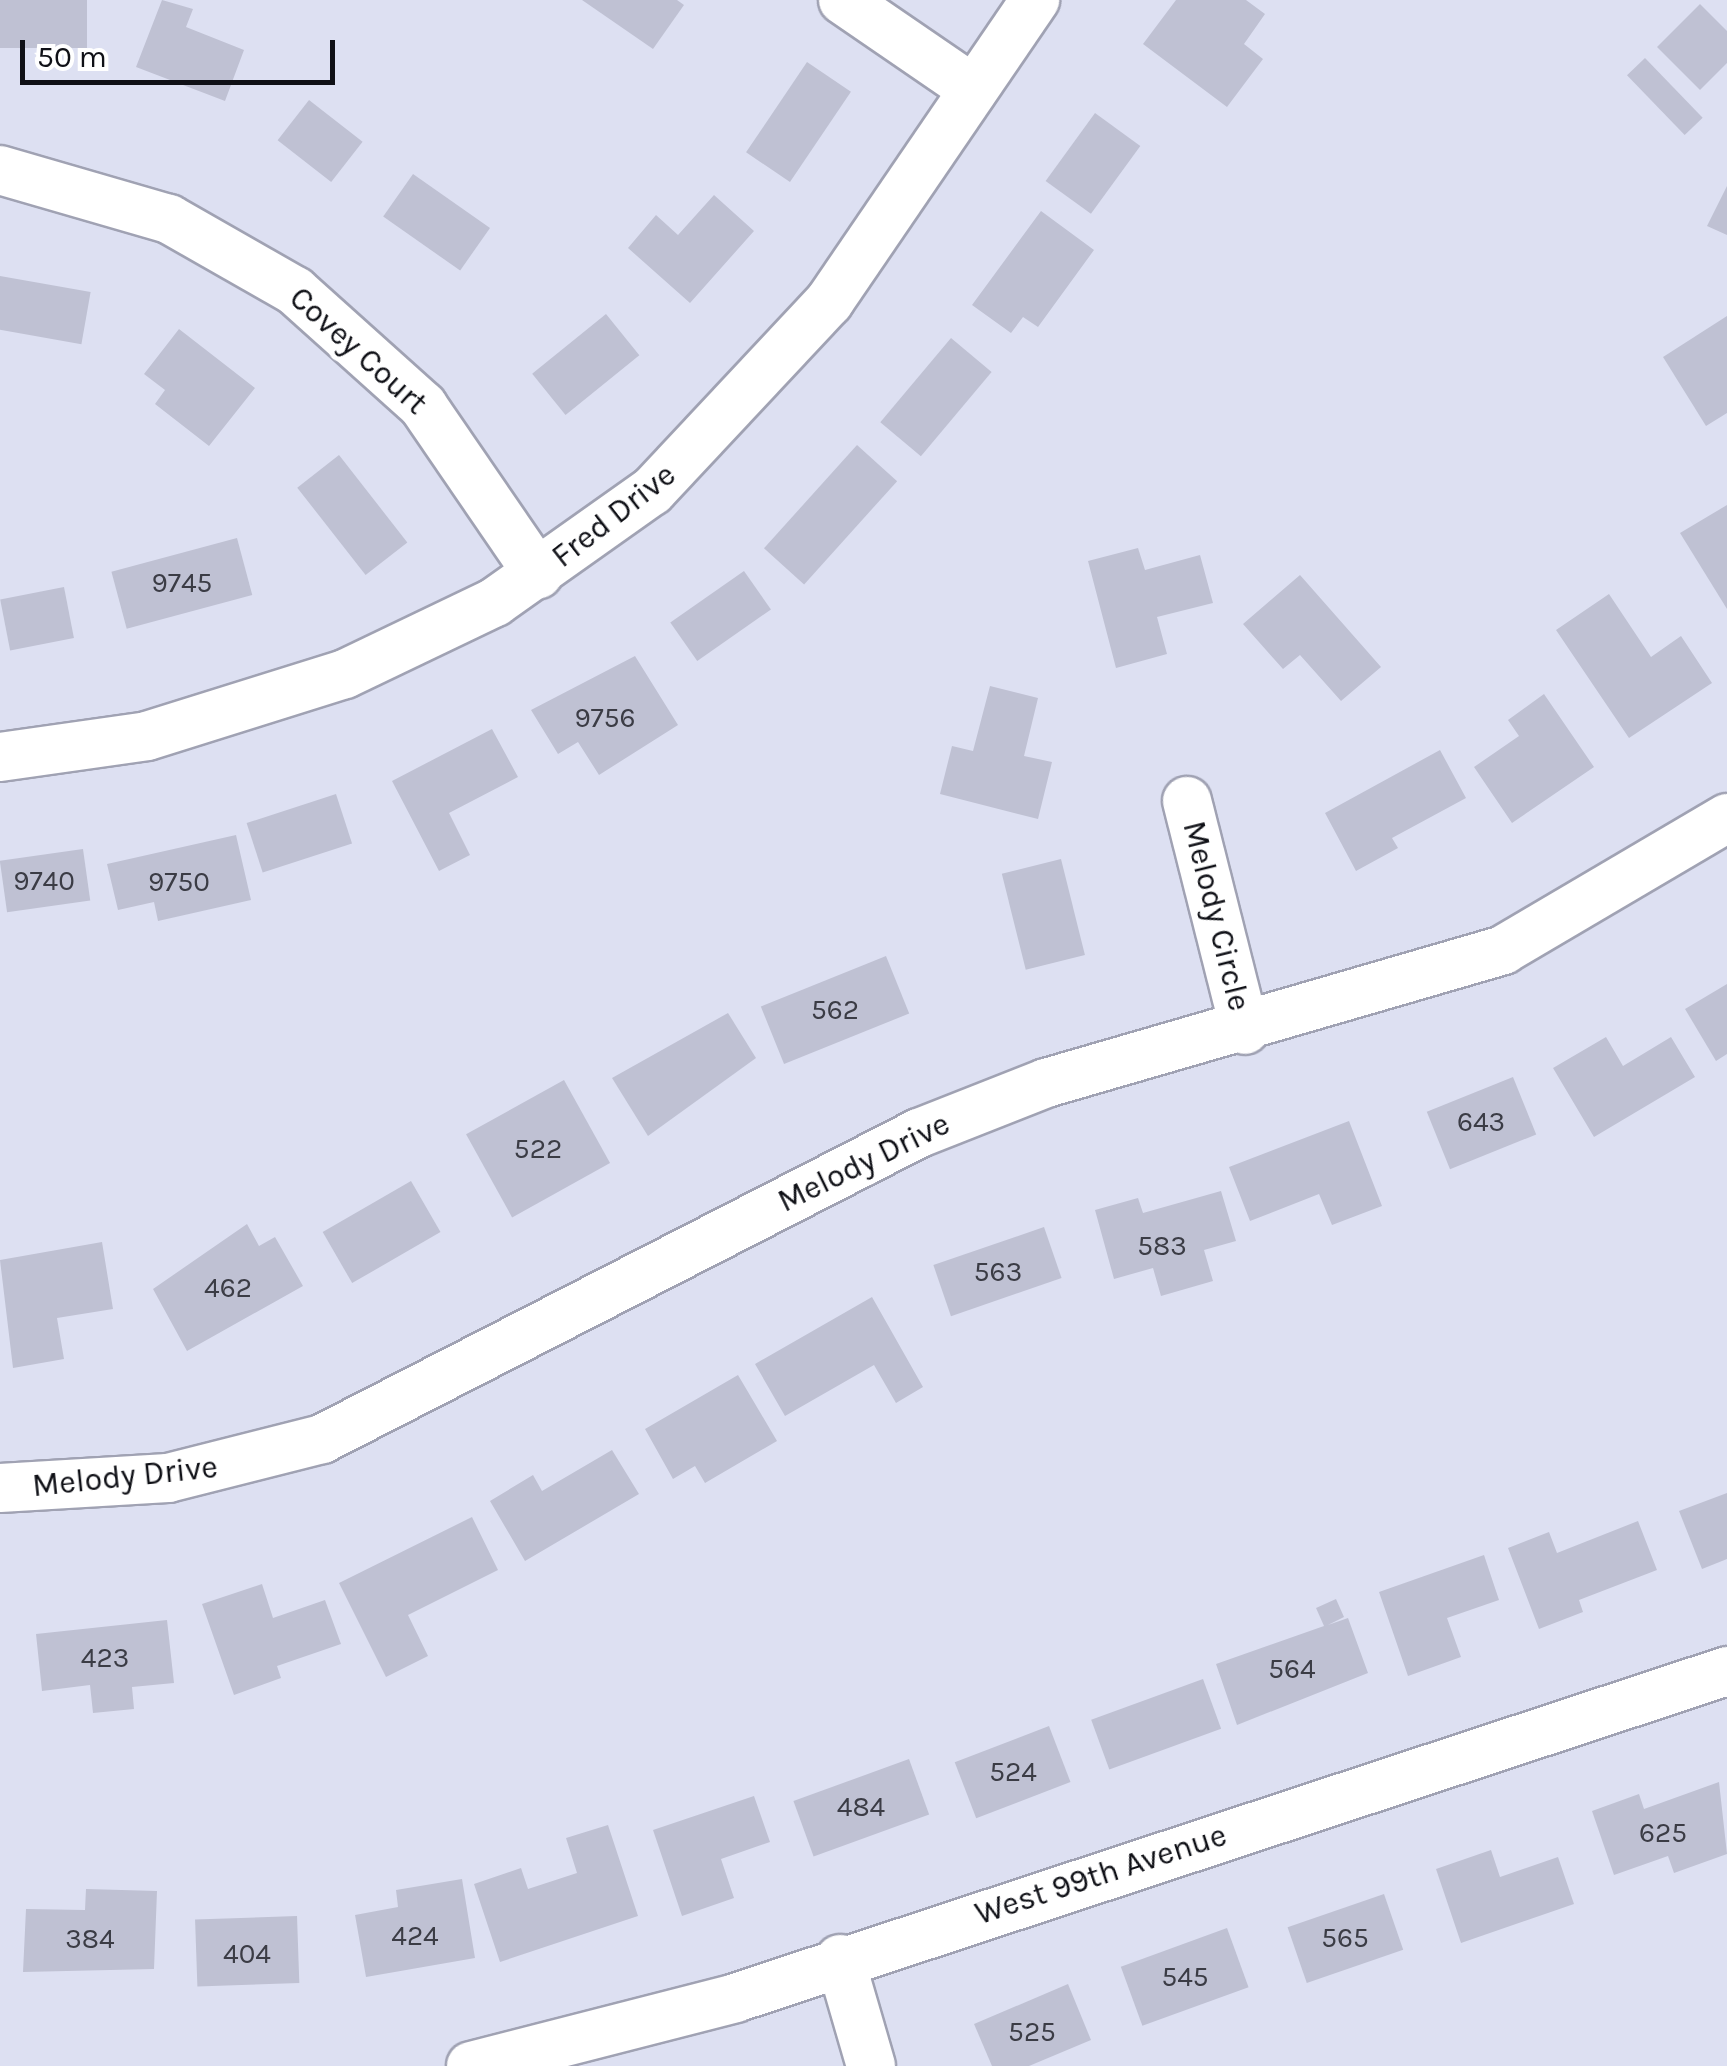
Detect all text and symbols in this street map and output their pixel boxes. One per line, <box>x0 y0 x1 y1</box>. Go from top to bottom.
scale bar <box>25 20 340 82</box>
text: 50 m <box>37 39 107 75</box>
street label: Covey Court <box>281 279 435 423</box>
street label: Fred Drive <box>545 456 683 576</box>
house number: 9745 <box>152 566 212 600</box>
house number: 9756 <box>574 701 636 735</box>
street label: Melody Circle <box>1174 817 1258 1015</box>
house number: 9740 <box>13 864 75 898</box>
house number: 9750 <box>148 865 210 899</box>
house number: 562 <box>811 993 859 1027</box>
street label: Melody Drive <box>772 1105 956 1221</box>
house number: 643 <box>1457 1105 1505 1139</box>
house number: 522 <box>514 1132 562 1166</box>
house number: 583 <box>1137 1229 1187 1263</box>
house number: 563 <box>974 1255 1022 1289</box>
house number: 462 <box>204 1271 252 1305</box>
street label: Melody Drive <box>30 1448 220 1506</box>
house number: 423 <box>81 1641 129 1675</box>
house number: 564 <box>1268 1652 1316 1686</box>
house number: 524 <box>989 1755 1037 1789</box>
house number: 484 <box>837 1790 885 1824</box>
street label: West 99th Avenue <box>971 1816 1231 1934</box>
house number: 625 <box>1639 1816 1687 1850</box>
house number: 424 <box>391 1919 439 1953</box>
house number: 565 <box>1321 1921 1369 1955</box>
house number: 384 <box>65 1922 115 1956</box>
house number: 404 <box>223 1937 271 1971</box>
house number: 545 <box>1161 1960 1209 1994</box>
house number: 525 <box>1008 2015 1056 2049</box>

